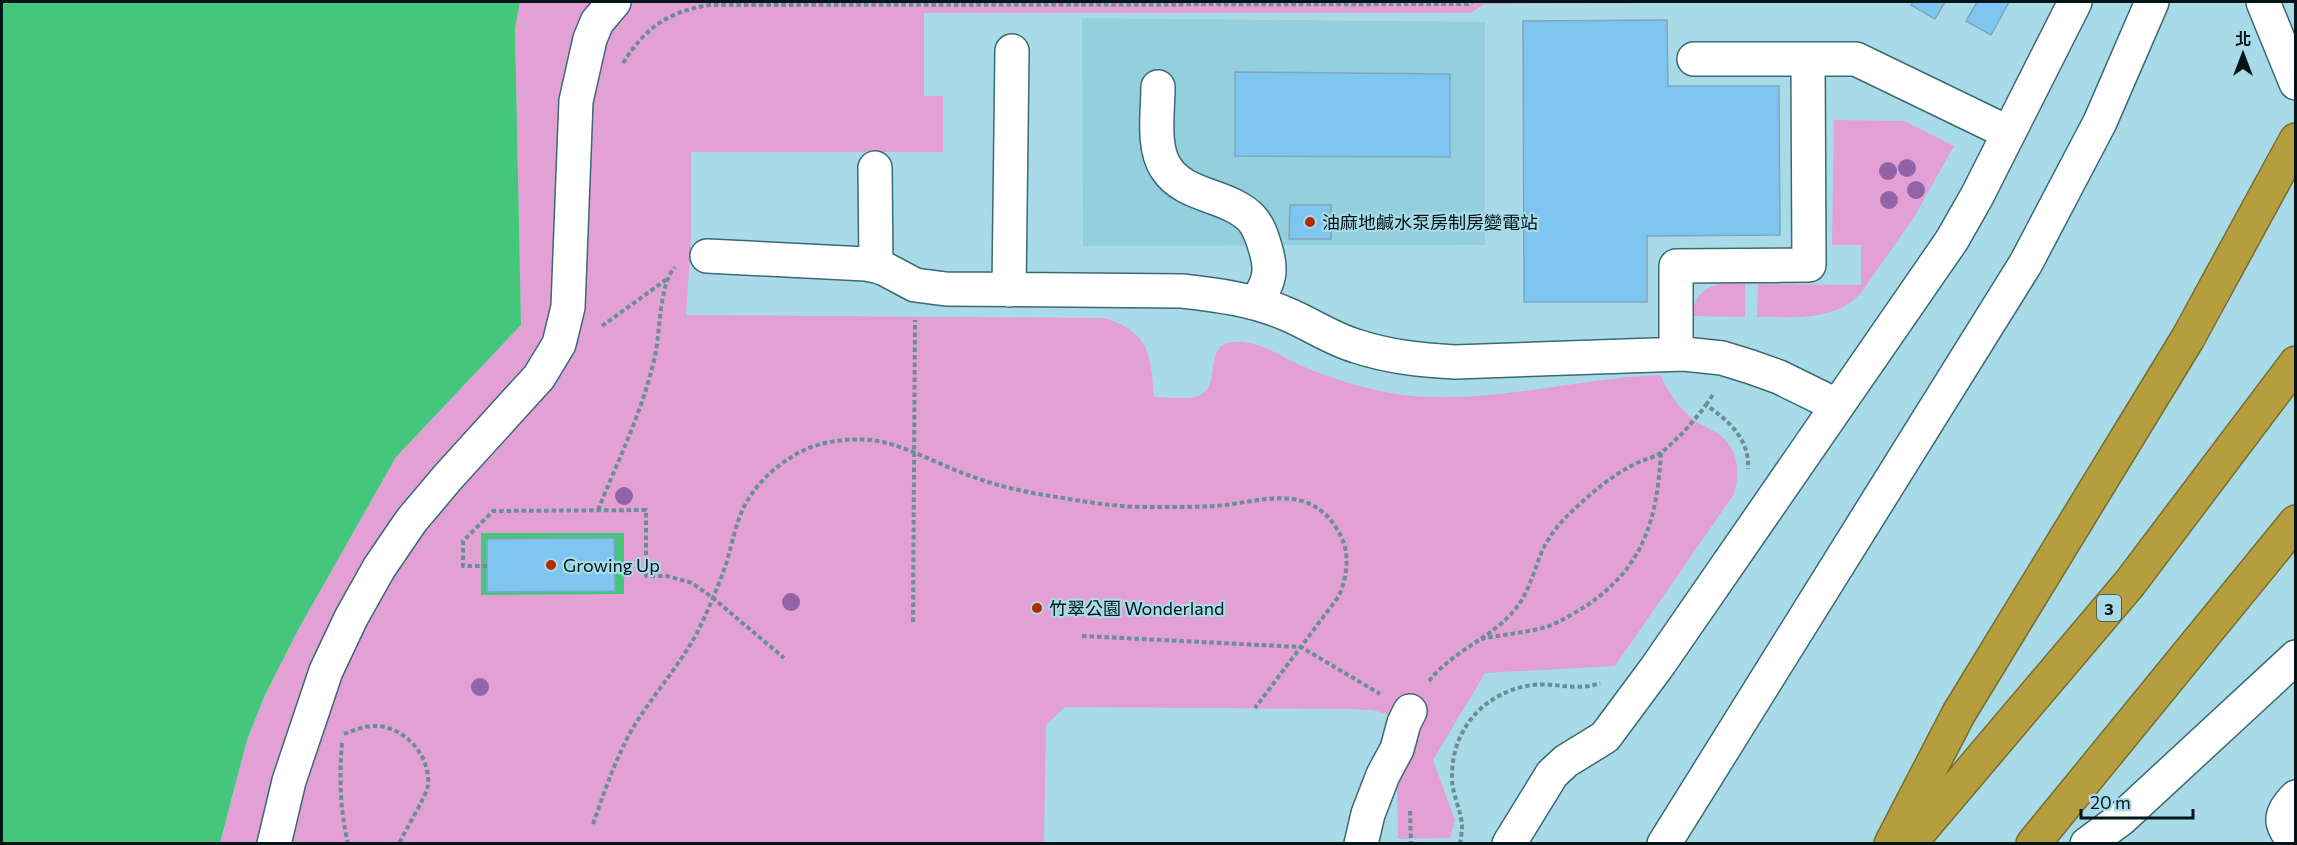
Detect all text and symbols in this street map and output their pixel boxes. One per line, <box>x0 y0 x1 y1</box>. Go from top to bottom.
north arrow <box>2213 24 2273 84</box>
text: 北 <box>2235 29 2251 48</box>
place label: 油麻地鹹水泵房制房變電站 <box>1322 211 1538 233</box>
marker: 油麻地鹹水泵房制房變電站 <box>1303 215 1317 229</box>
place label: Growing Up <box>563 554 660 576</box>
marker: Growing Up <box>544 558 558 572</box>
road number: 3 <box>2097 595 2121 621</box>
place label: 竹翠公園 Wonderland <box>1049 597 1224 619</box>
marker: 竹翠公園 Wonderland <box>1030 601 1044 615</box>
scale bar <box>2081 782 2194 820</box>
text: 20 m <box>2090 791 2131 813</box>

